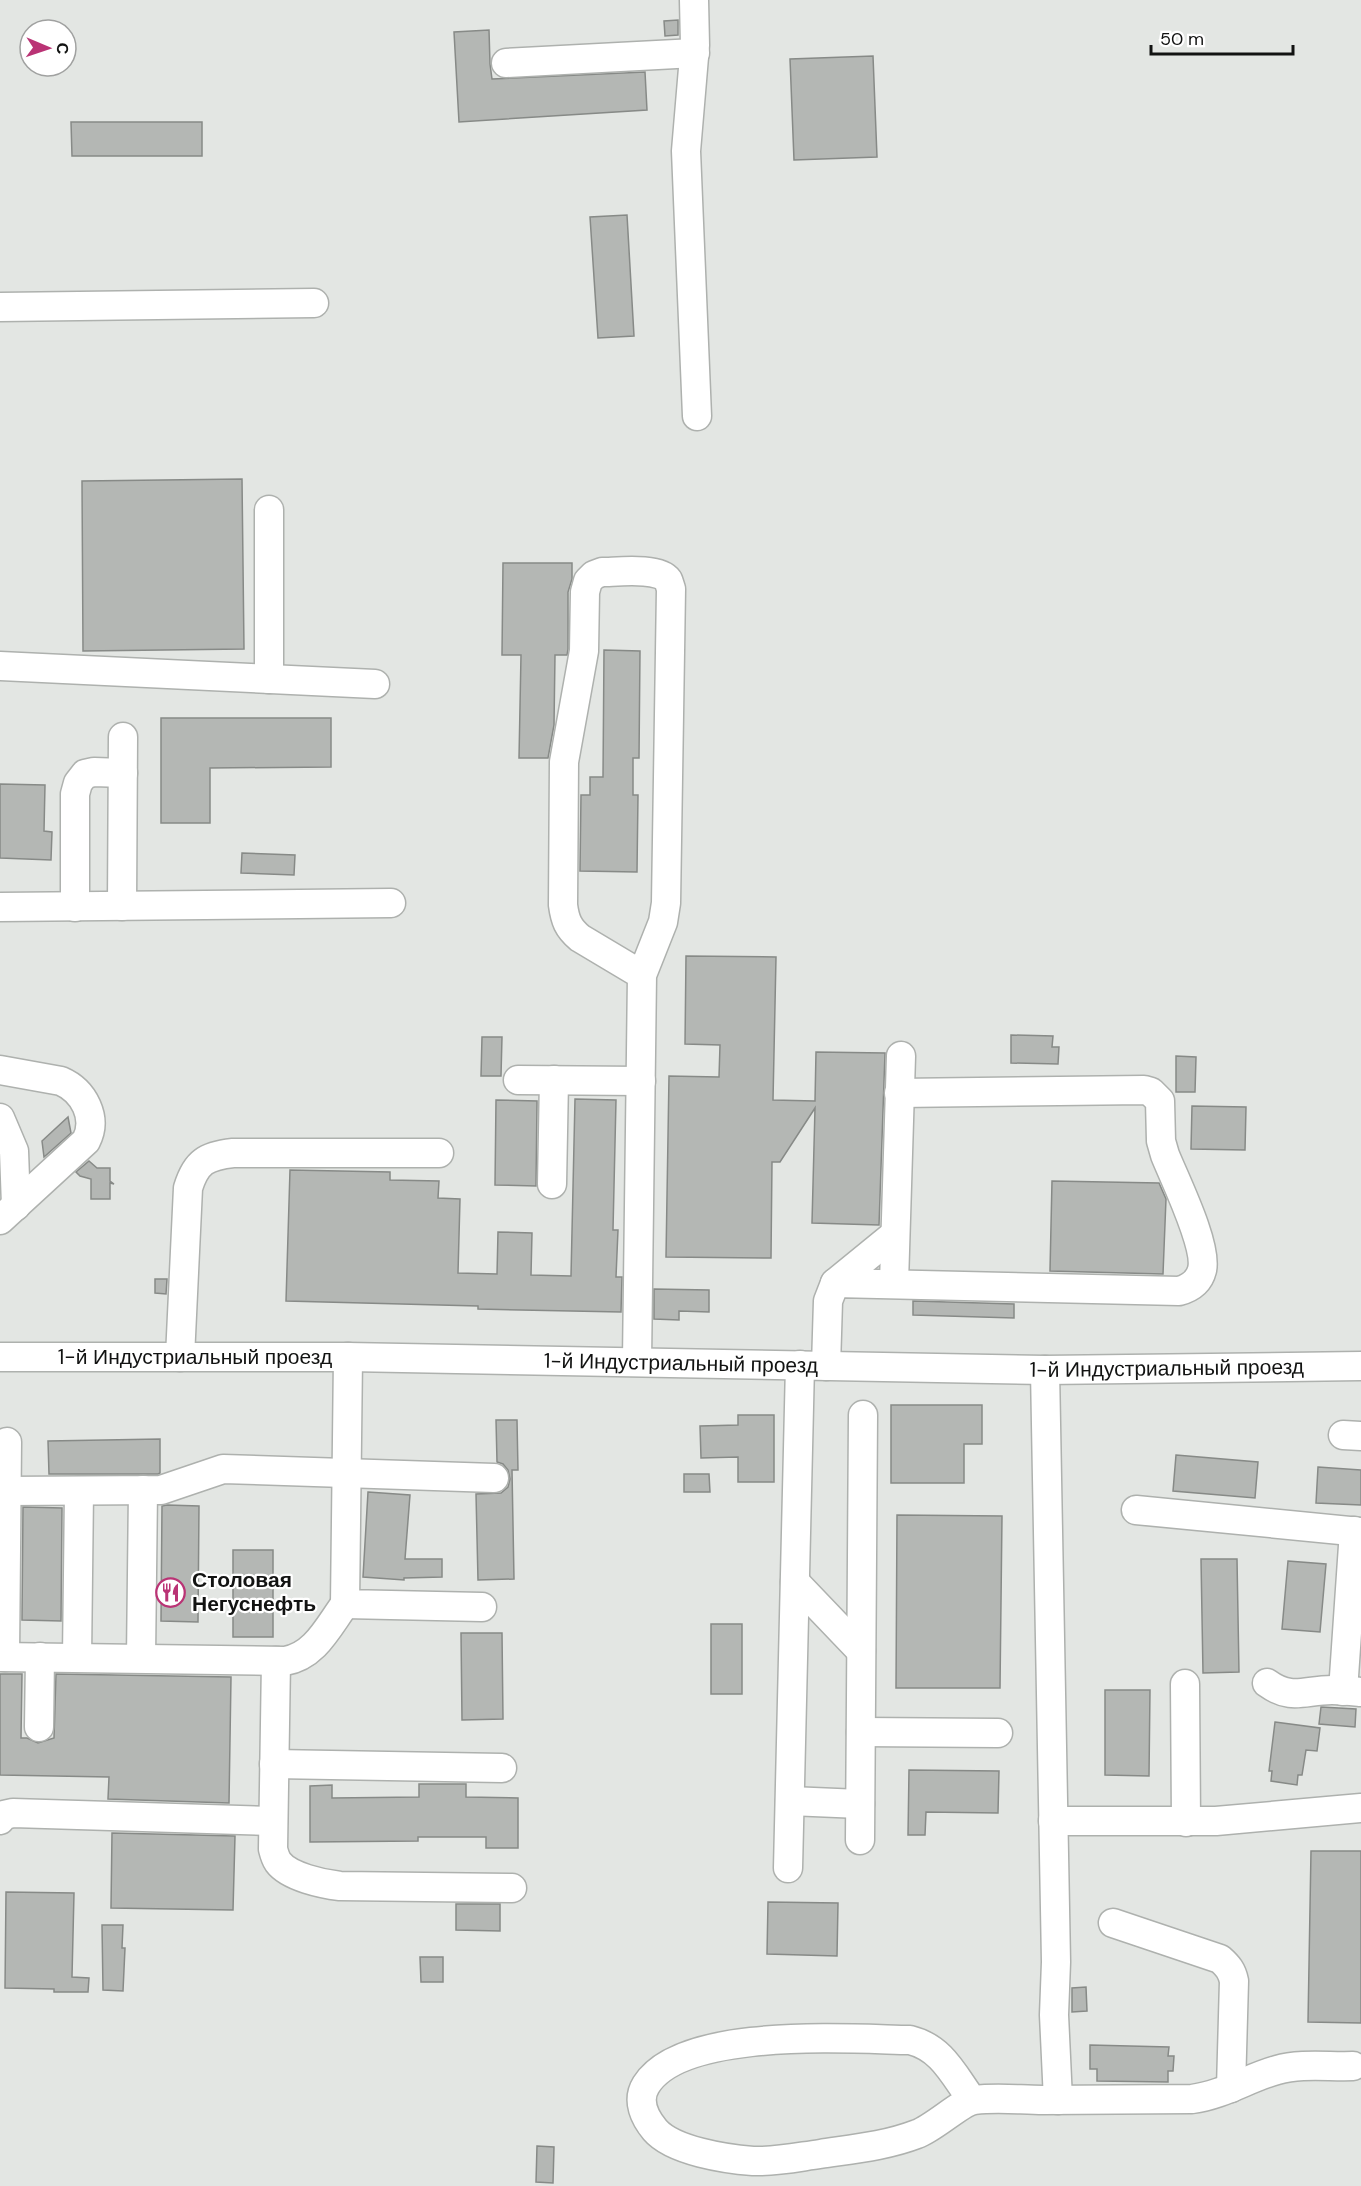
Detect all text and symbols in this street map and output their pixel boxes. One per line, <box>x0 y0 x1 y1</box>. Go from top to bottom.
north arrow <box>18 18 78 78</box>
scale bar <box>1151 18 1294 56</box>
text: 50 m <box>1160 27 1204 51</box>
text: С <box>52 42 73 55</box>
street label: 1-й Индустриальный проезд <box>58 1343 332 1371</box>
street label: 1-й Индустриальный проезд <box>544 1347 818 1380</box>
street label: 1-й Индустриальный проезд <box>1029 1353 1304 1384</box>
place label: Столовая Негуснефть <box>192 1566 316 1618</box>
restaurant icon: Столовая Негуснефть <box>155 1576 187 1608</box>

